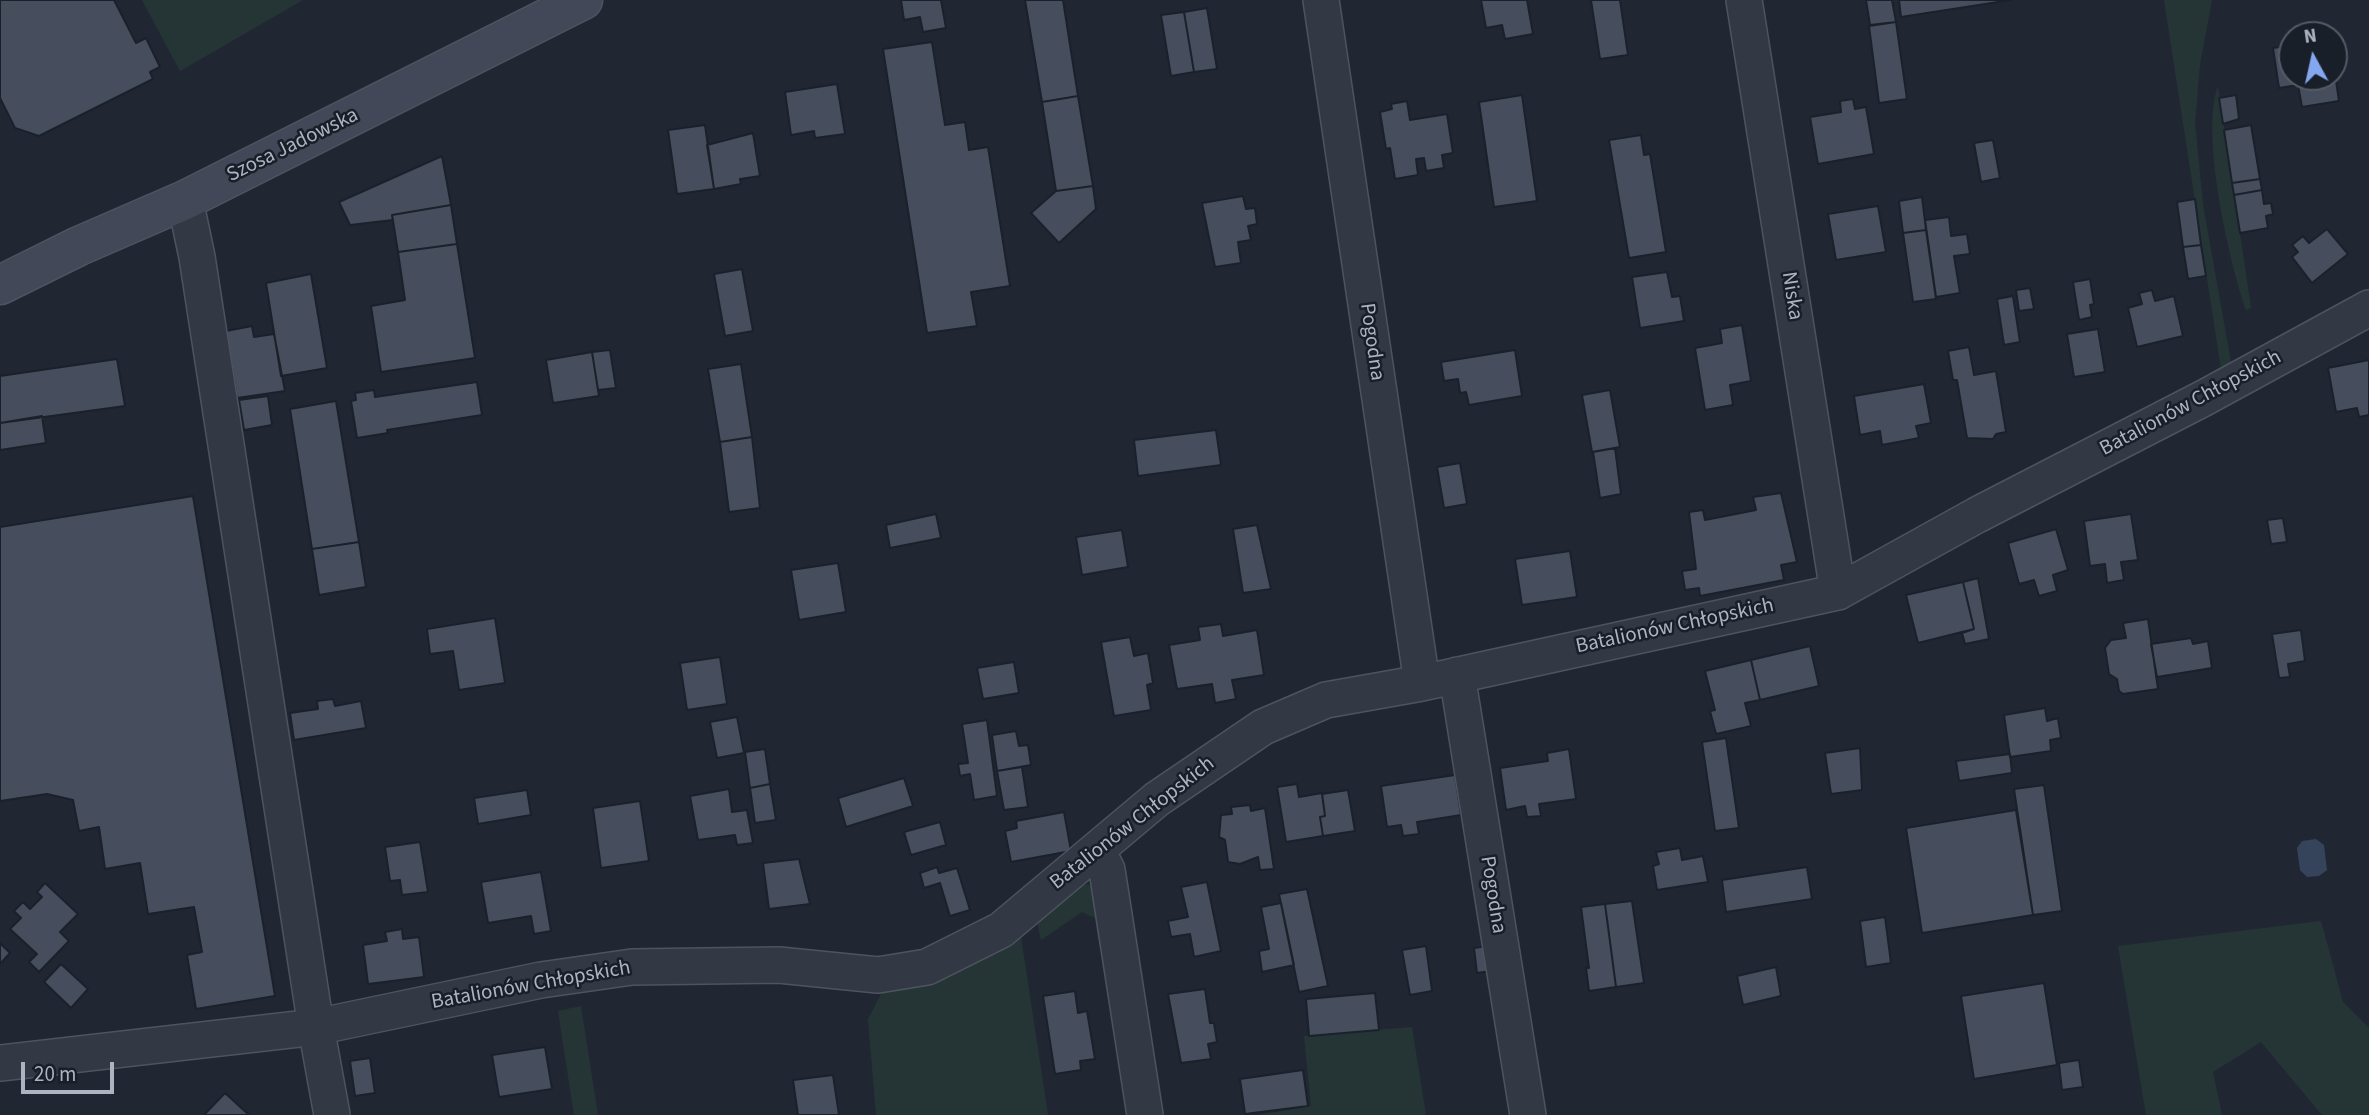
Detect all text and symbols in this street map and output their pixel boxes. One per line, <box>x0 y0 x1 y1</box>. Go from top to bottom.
north arrow <box>2278 21 2348 91</box>
text: N <box>2302 22 2318 51</box>
street label: Szosa Jadowska <box>223 103 363 189</box>
street label: Niska <box>1775 270 1807 322</box>
street label: Pogodna <box>1353 302 1389 382</box>
street label: Batalionów Chłopskich <box>2096 345 2286 463</box>
street label: Batalionów Chłopskich <box>1574 594 1776 660</box>
street label: Batalionów Chłopskich <box>1046 752 1220 896</box>
street label: Pogodna <box>1473 854 1511 936</box>
street label: Batalionów Chłopskich <box>429 956 633 1016</box>
scale bar <box>24 1048 117 1092</box>
text: 20 m <box>34 1059 76 1089</box>

